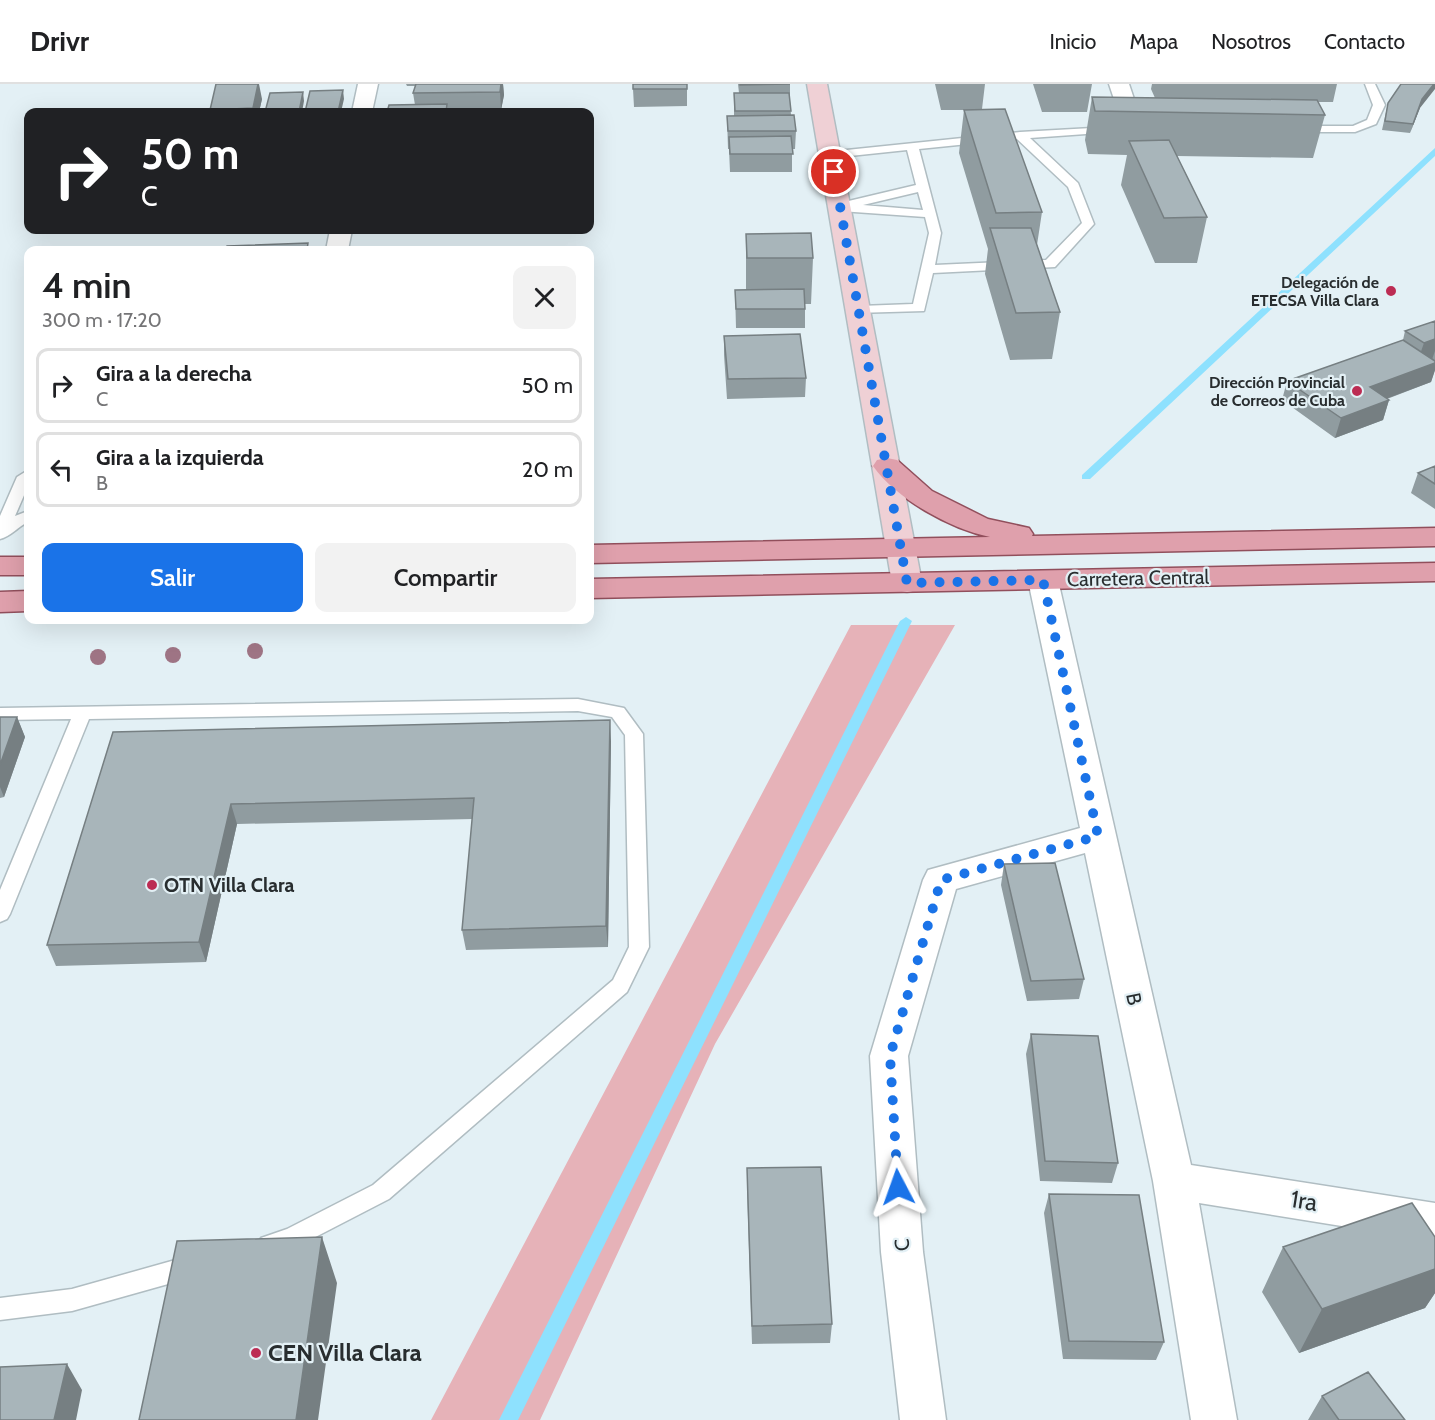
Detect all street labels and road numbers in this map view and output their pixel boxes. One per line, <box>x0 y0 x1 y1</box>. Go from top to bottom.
street label: Carretera Central <box>1067 565 1210 591</box>
street label: B <box>1121 991 1147 1007</box>
street label: 1ra <box>1289 1184 1320 1217</box>
street label: C <box>890 1238 914 1252</box>

